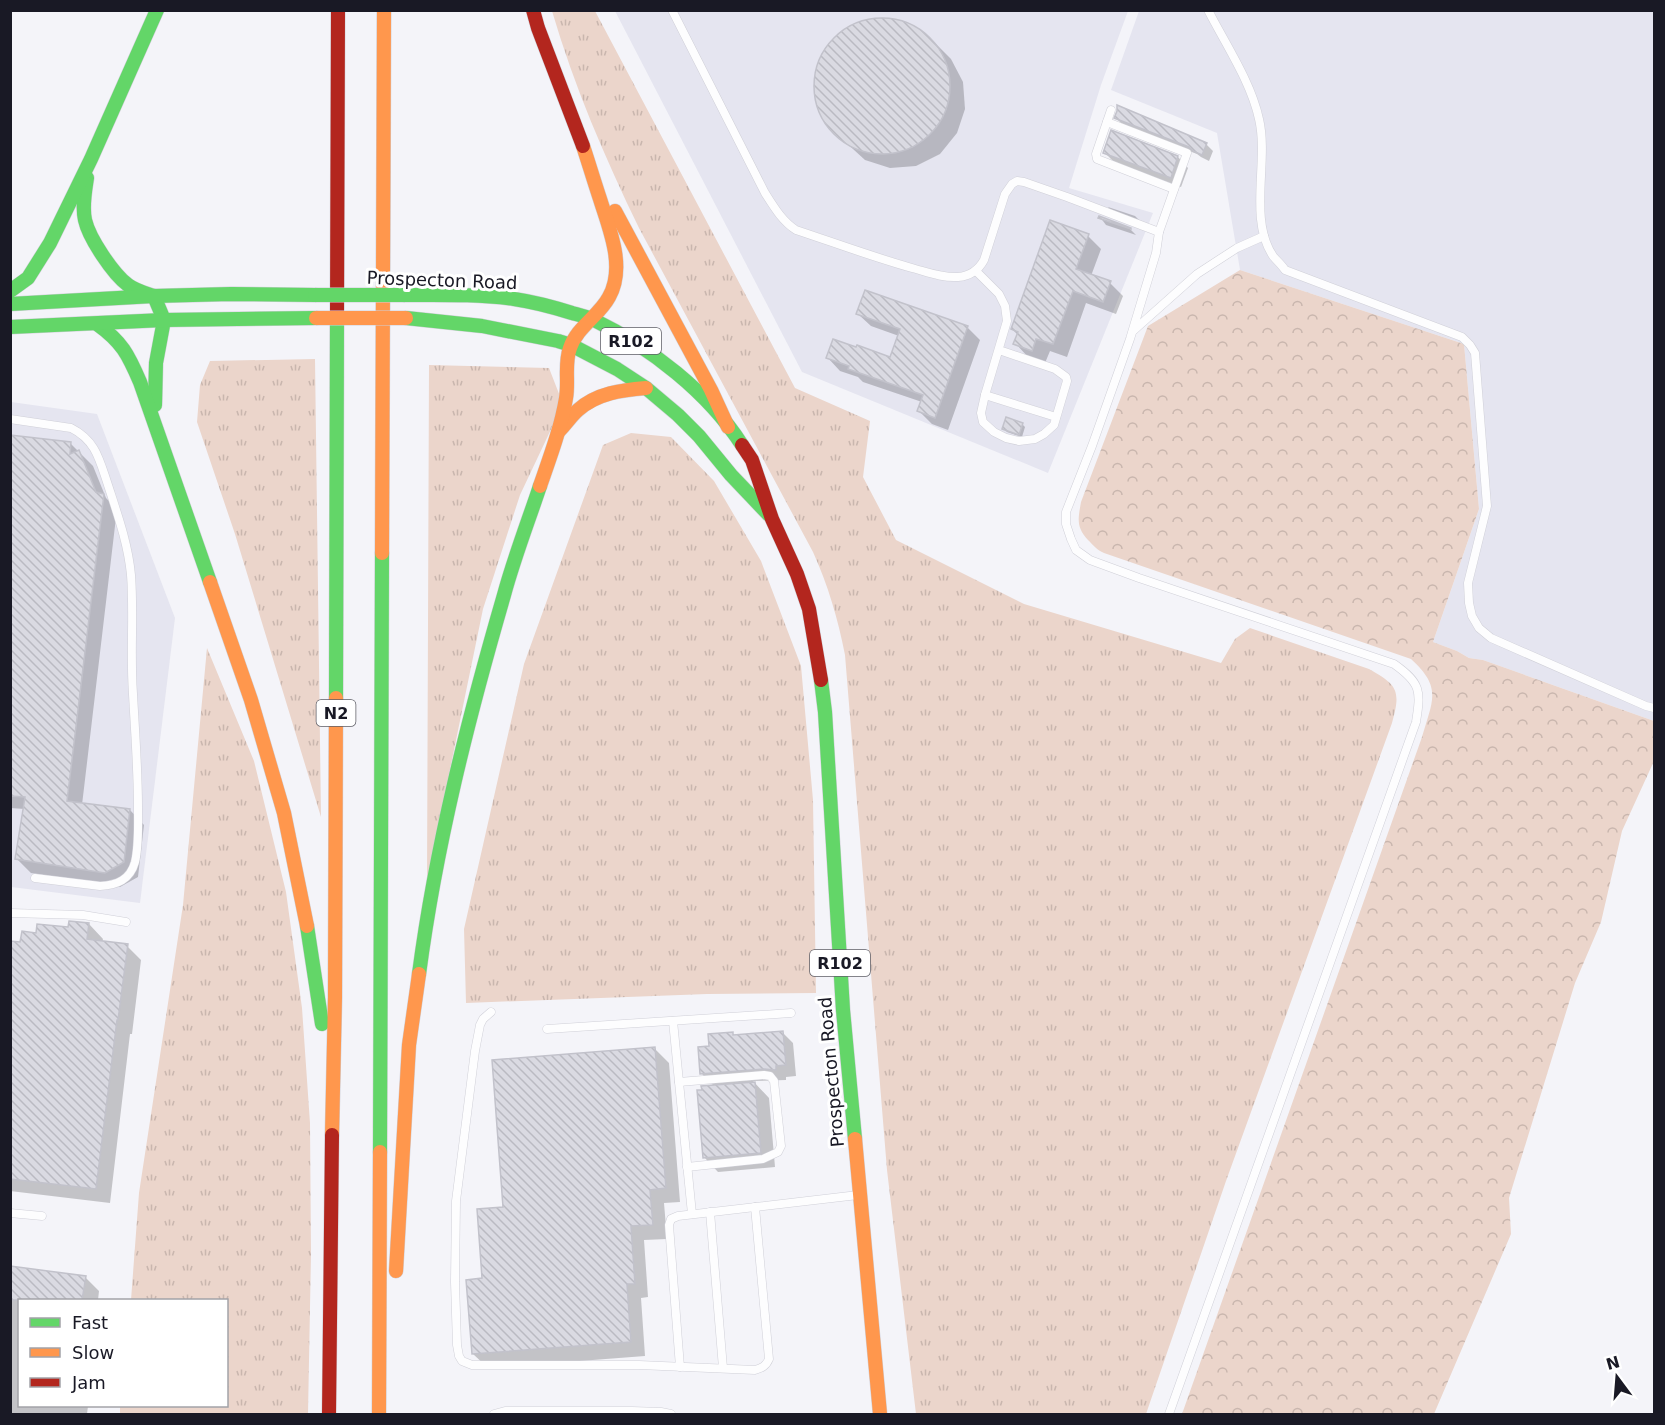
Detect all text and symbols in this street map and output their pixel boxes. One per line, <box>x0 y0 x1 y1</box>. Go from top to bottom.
street label: Prospecton Road <box>366 267 518 293</box>
road number: R102 <box>601 328 661 354</box>
road number: N2 <box>316 700 356 726</box>
road number: R102 <box>810 950 870 976</box>
street label: Prospecton Road <box>814 996 848 1148</box>
legend <box>18 1299 228 1407</box>
text: Fast <box>72 1312 108 1333</box>
text: Slow <box>72 1342 114 1363</box>
north arrow <box>1587 1347 1647 1407</box>
text: N <box>1604 1352 1622 1374</box>
text: Jam <box>71 1372 106 1393</box>

